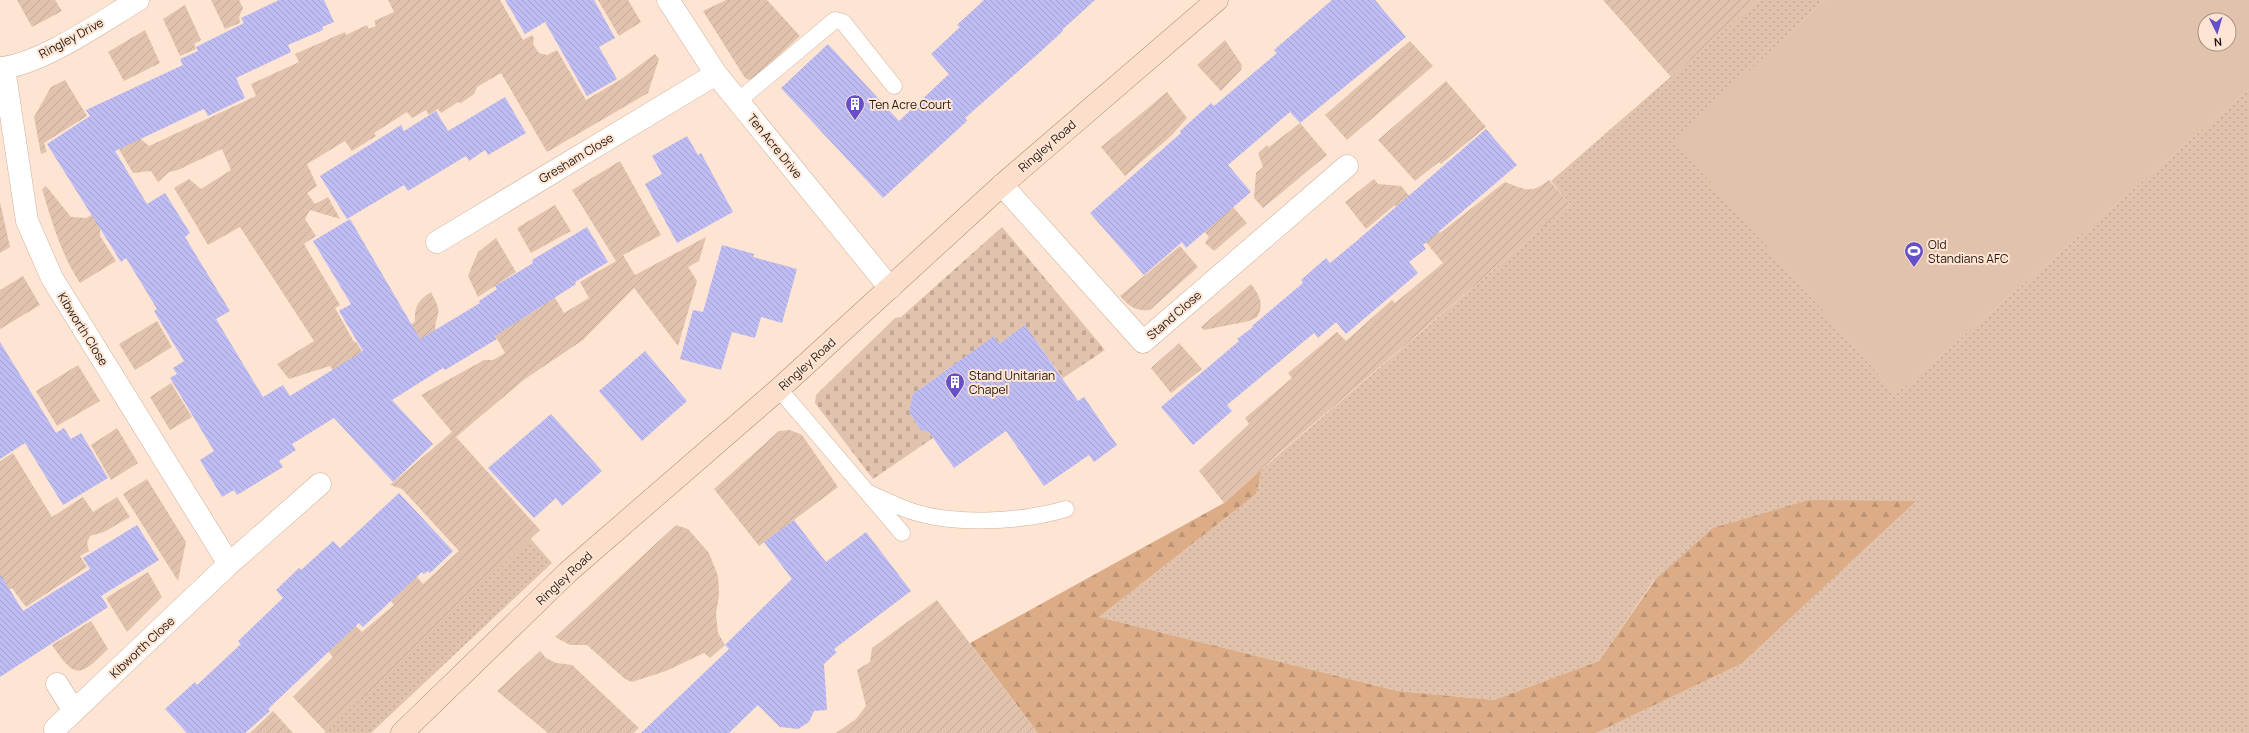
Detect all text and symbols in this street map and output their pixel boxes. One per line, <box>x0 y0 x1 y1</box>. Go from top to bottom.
north arrow <box>2197 12 2237 52</box>
street label: Ringley Drive <box>36 14 106 62</box>
text: N <box>2213 35 2223 50</box>
building icon: Ten Acre Court <box>844 93 866 121</box>
place label: Ten Acre Court <box>869 96 952 113</box>
street label: Ten Acre Drive <box>744 110 806 182</box>
street label: Ringley Road <box>1014 116 1080 176</box>
street label: Gresham Close <box>536 129 616 187</box>
place label: Old Standians AFC <box>1928 236 2009 267</box>
sports icon: Old Standians AFC <box>1903 240 1925 268</box>
street label: Stand Close <box>1143 287 1205 343</box>
street label: Kibworth Close <box>54 289 112 369</box>
street label: Ringley Road <box>775 334 839 394</box>
place label: Stand Unitarian Chapel <box>969 367 1055 398</box>
building icon: Stand Unitarian Chapel <box>944 371 966 399</box>
street label: Ringley Road <box>532 547 596 609</box>
street label: Kibworth Close <box>106 612 178 682</box>

